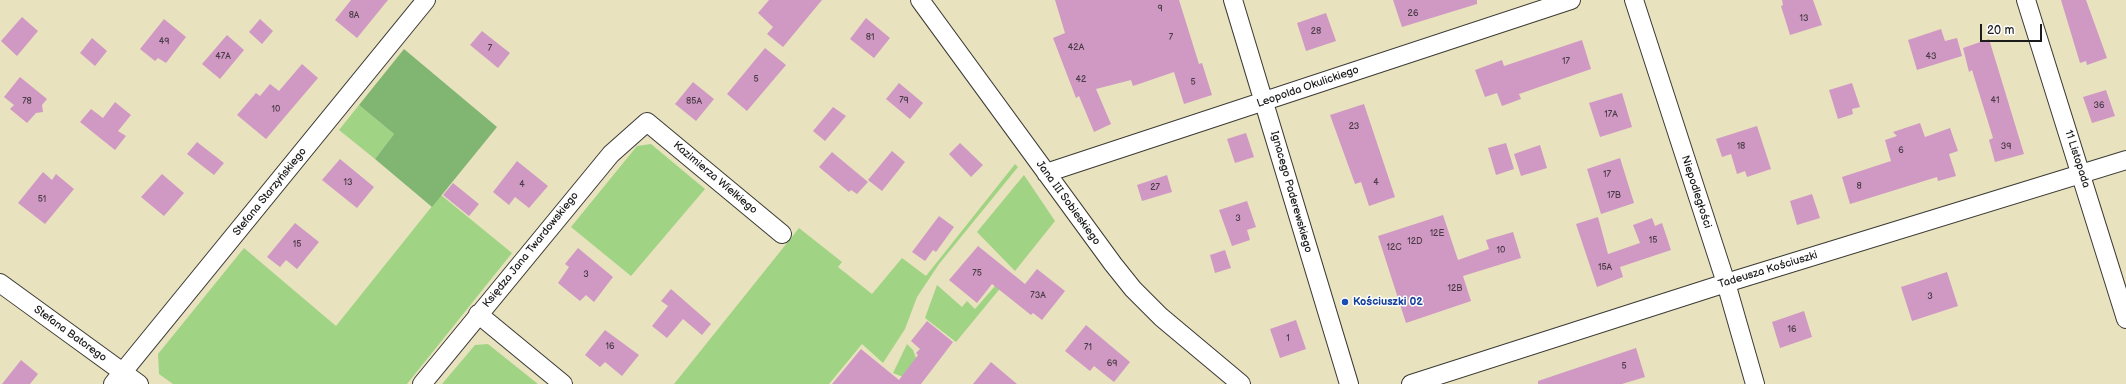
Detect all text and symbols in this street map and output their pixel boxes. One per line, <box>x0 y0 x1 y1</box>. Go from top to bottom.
house number: 9 <box>1157 4 1163 14</box>
house number: 26 <box>1408 9 1418 19</box>
house number: 8A <box>349 11 359 21</box>
house number: 13 <box>1799 14 1809 24</box>
scale bar <box>1982 16 2044 42</box>
text: 20 m <box>1987 23 2014 38</box>
house number: 28 <box>1311 27 1321 37</box>
house number: 81 <box>866 33 874 43</box>
house number: 7 <box>1169 33 1173 43</box>
house number: 49 <box>159 37 169 47</box>
house number: 42A <box>1068 43 1084 53</box>
house number: 7 <box>488 44 492 54</box>
house number: 47A <box>215 52 231 62</box>
house number: 43 <box>1925 52 1937 62</box>
house number: 17 <box>1562 57 1570 67</box>
street label: Leopolda Okulickiego <box>1255 63 1361 111</box>
house number: 5 <box>753 75 759 85</box>
house number: 42 <box>1076 75 1086 85</box>
house number: 5 <box>1190 78 1196 88</box>
house number: 79 <box>899 96 909 106</box>
house number: 41 <box>1991 96 1999 106</box>
house number: 78 <box>22 97 32 107</box>
house number: 85A <box>686 97 702 107</box>
house number: 36 <box>2093 101 2105 111</box>
house number: 10 <box>272 105 280 115</box>
house number: 17A <box>1604 110 1618 120</box>
house number: 23 <box>1349 122 1359 132</box>
street label: 11 Listopada <box>2061 128 2093 190</box>
street label: Ignacego Paderewskiego <box>1267 130 1315 254</box>
street label: Kazimierza Wielkiego <box>670 139 760 217</box>
house number: 18 <box>1737 142 1745 152</box>
house number: 39 <box>2001 142 2011 152</box>
street label: Stefana Starzyńskiego <box>230 145 310 239</box>
house number: 6 <box>1898 146 1904 156</box>
street label: Niepodległości <box>1678 154 1714 230</box>
street label: Jana III Sobieskiego <box>1033 158 1103 248</box>
house number: 17 <box>1603 170 1611 180</box>
house number: 13 <box>343 178 353 188</box>
house number: 4 <box>1373 178 1379 188</box>
house number: 4 <box>519 180 525 190</box>
house number: 8 <box>1856 182 1862 192</box>
house number: 27 <box>1150 183 1160 193</box>
street label: Księdza Jana Twardowskiego <box>480 190 582 310</box>
house number: 17B <box>1607 191 1621 201</box>
house number: 51 <box>38 195 46 205</box>
house number: 3 <box>1235 214 1241 224</box>
house number: 12E <box>1430 229 1444 239</box>
house number: 15 <box>1649 236 1657 246</box>
house number: 12D <box>1407 237 1423 247</box>
house number: 15 <box>293 240 301 250</box>
house number: 12C <box>1386 243 1402 253</box>
house number: 10 <box>1497 246 1505 256</box>
street label: Tadeusza Kościuszki <box>1717 249 1819 291</box>
house number: 15A <box>1598 263 1612 273</box>
house number: 75 <box>972 269 982 279</box>
house number: 3 <box>583 270 589 280</box>
house number: 12B <box>1448 284 1462 294</box>
house number: 73A <box>1030 291 1046 301</box>
house number: 3 <box>1927 292 1933 302</box>
place label: Kościuszki 02 <box>1353 295 1423 309</box>
marker: Kościuszki 02 <box>1340 297 1350 307</box>
street label: Stefana Batorego <box>31 303 109 365</box>
house number: 16 <box>1788 325 1796 335</box>
house number: 1 <box>1286 334 1290 344</box>
house number: 16 <box>606 342 614 352</box>
house number: 71 <box>1084 343 1092 353</box>
house number: 69 <box>1107 359 1117 369</box>
house number: 5 <box>1621 362 1627 372</box>

